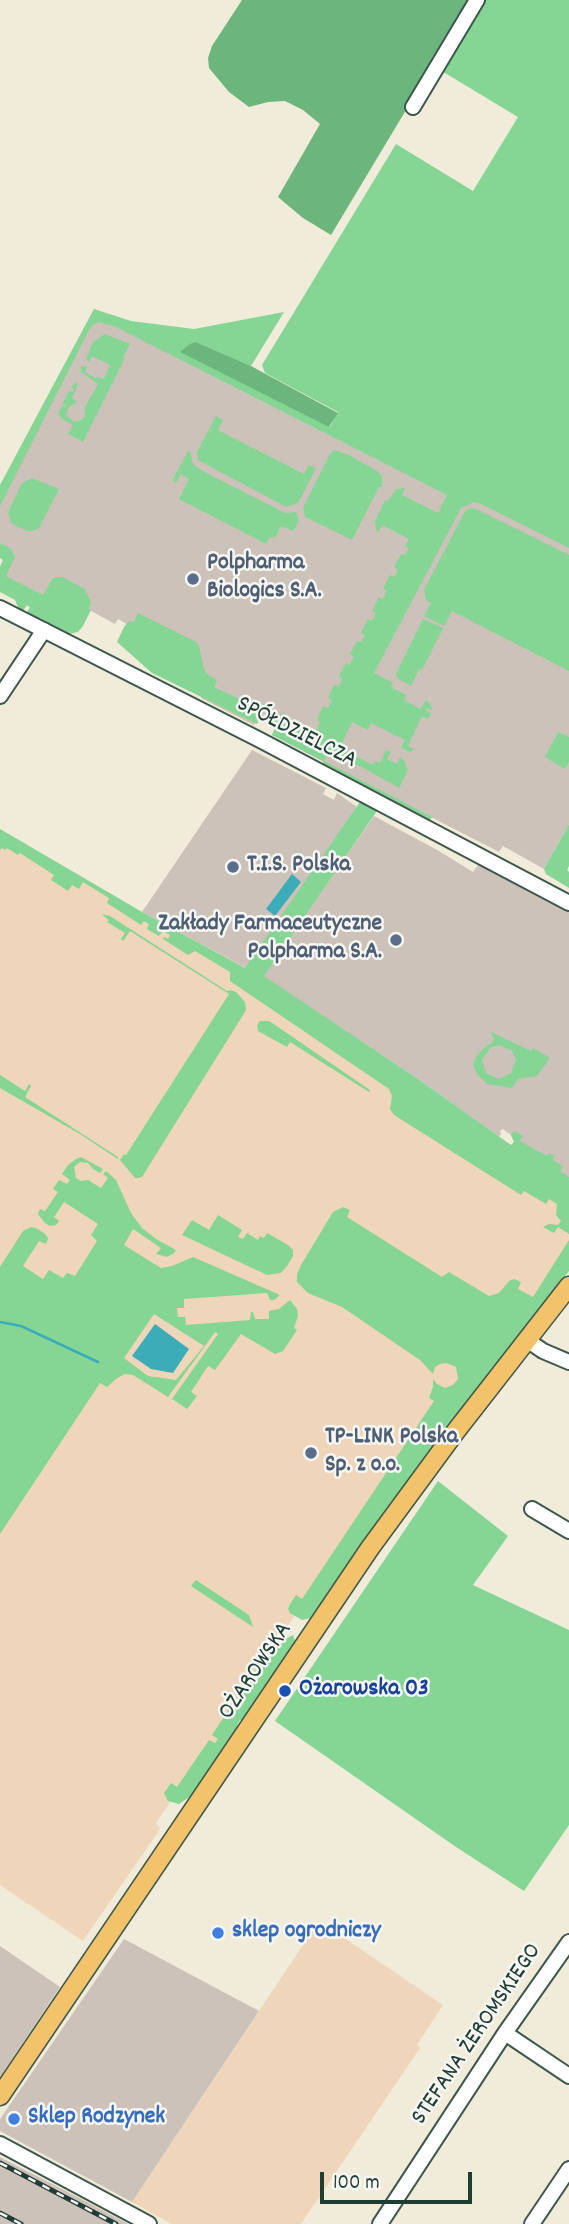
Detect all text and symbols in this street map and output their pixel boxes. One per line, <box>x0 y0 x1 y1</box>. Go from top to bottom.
place label: Polpharma Biologics S.A. <box>207 551 322 607</box>
marker: Polpharma Biologics S.A. <box>185 571 201 587</box>
street label: SPÓŁDZIELCZA <box>231 691 361 777</box>
place label: T.I.S. Polska <box>247 853 351 881</box>
marker: T.I.S. Polska <box>225 859 241 875</box>
place label: Zakłady Farmaceutyczne Polpharma S.A. <box>158 912 382 968</box>
marker: Zakłady Farmaceutyczne Polpharma S.A. <box>388 932 404 948</box>
place label: TP-LINK Polska Sp. z o.o. <box>325 1425 458 1481</box>
marker: TP-LINK Polska Sp. z o.o. <box>303 1445 319 1461</box>
street label: OŻAROWSKA <box>214 1618 300 1726</box>
place label: Ożarowska 03 <box>299 1677 429 1705</box>
marker: Ożarowska 03 <box>277 1683 293 1699</box>
place label: sklep ogrodniczy <box>232 1919 381 1947</box>
marker: sklep ogrodniczy <box>210 1925 226 1941</box>
street label: STEFANA ŻEROMSKIEGO <box>407 1939 549 2131</box>
place label: Sklep Rodzynek <box>28 2105 165 2133</box>
marker: Sklep Rodzynek <box>6 2111 22 2127</box>
scale bar <box>324 2158 476 2202</box>
text: 100 m <box>333 2169 380 2199</box>

